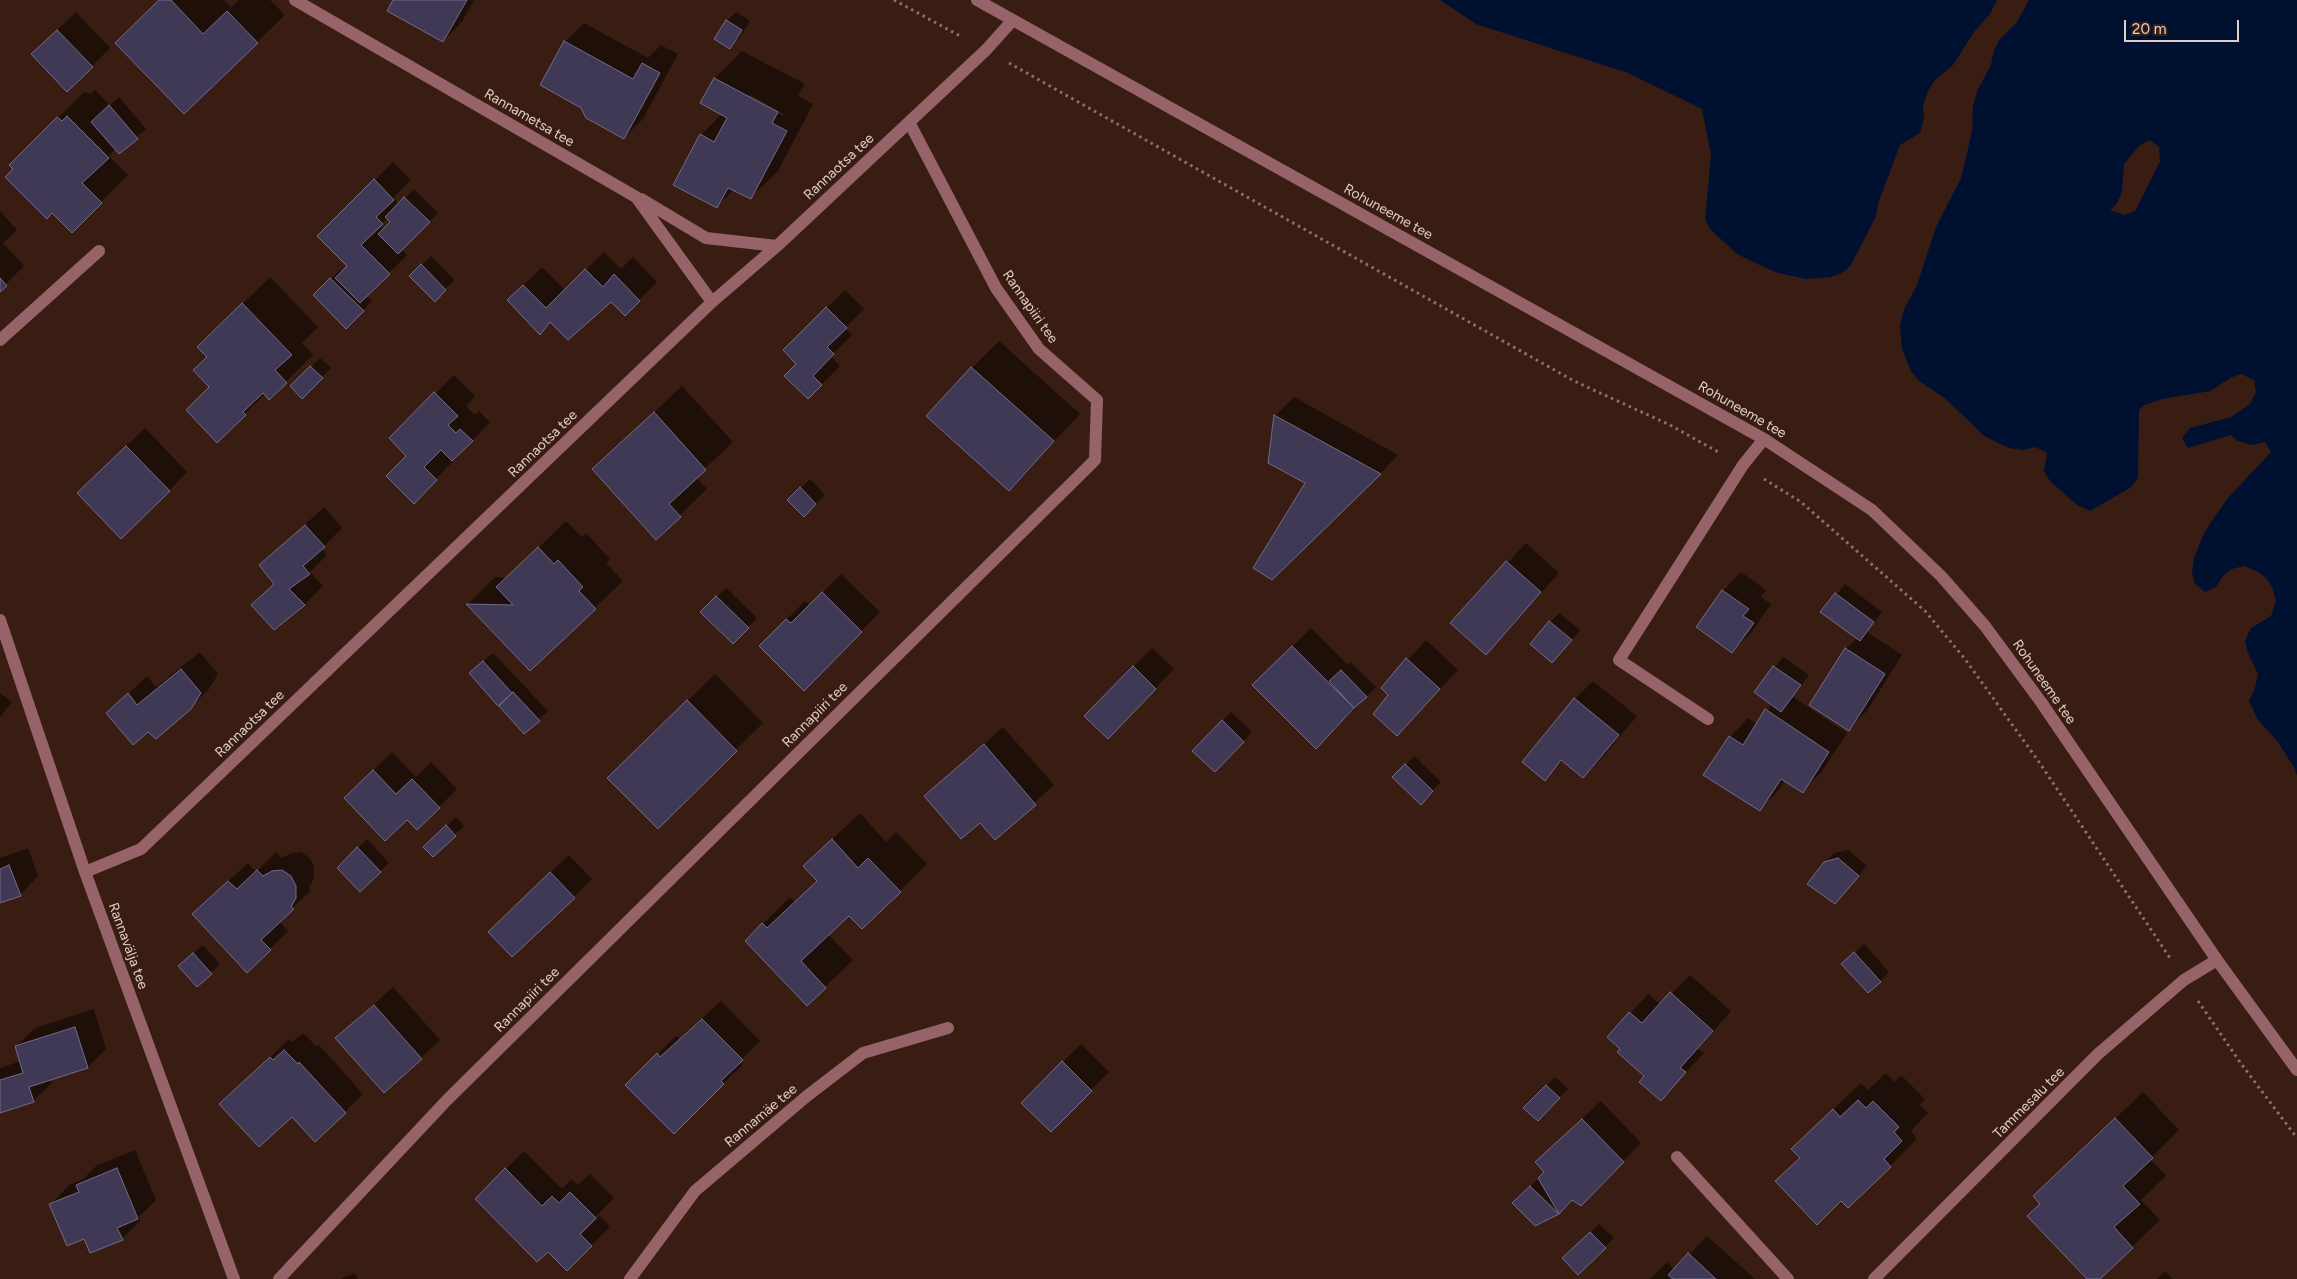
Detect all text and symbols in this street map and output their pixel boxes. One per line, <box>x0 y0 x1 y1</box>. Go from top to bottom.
scale bar <box>2127 10 2242 42</box>
text: 20 m <box>2132 20 2166 38</box>
street label: Rannametsa tee <box>481 85 577 151</box>
street label: Rannaotsa tee <box>800 130 878 204</box>
street label: Rohuneeme tee <box>1341 181 1435 243</box>
street label: Rannapiiri tee <box>999 267 1061 347</box>
street label: Rohuneeme tee <box>1695 378 1789 442</box>
street label: Rannaotsa tee <box>505 407 581 481</box>
street label: Rohuneeme tee <box>2009 637 2079 727</box>
street label: Rannapiiri tee <box>779 679 851 751</box>
street label: Rannaotsa tee <box>212 687 288 761</box>
street label: Rannavälja tee <box>105 900 151 992</box>
street label: Rannapiiri tee <box>491 964 563 1036</box>
street label: Tammesalu tee <box>1990 1064 2068 1142</box>
street label: Rannamäe tee <box>721 1081 801 1151</box>

